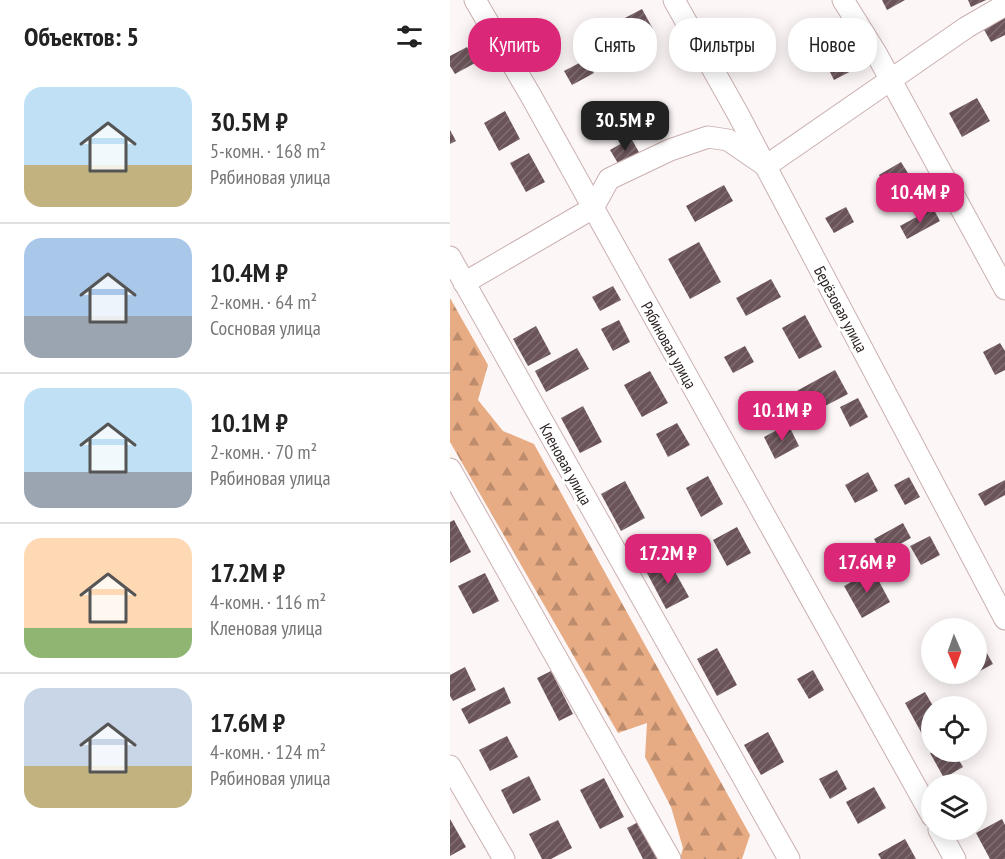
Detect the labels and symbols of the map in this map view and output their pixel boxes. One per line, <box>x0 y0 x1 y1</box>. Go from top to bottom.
pin: 30.5M ₽ <box>570 101 680 152</box>
pin: 10.4M ₽ <box>865 173 975 224</box>
street label: Берёзовая улица <box>810 262 872 356</box>
street label: Рябиновая улица <box>637 298 701 392</box>
pin: 10.1M ₽ <box>727 391 837 442</box>
street label: Кленовая улица <box>535 420 597 508</box>
pin: 17.2M ₽ <box>613 534 723 585</box>
pin: 17.6M ₽ <box>812 543 922 594</box>
north arrow <box>921 618 987 684</box>

